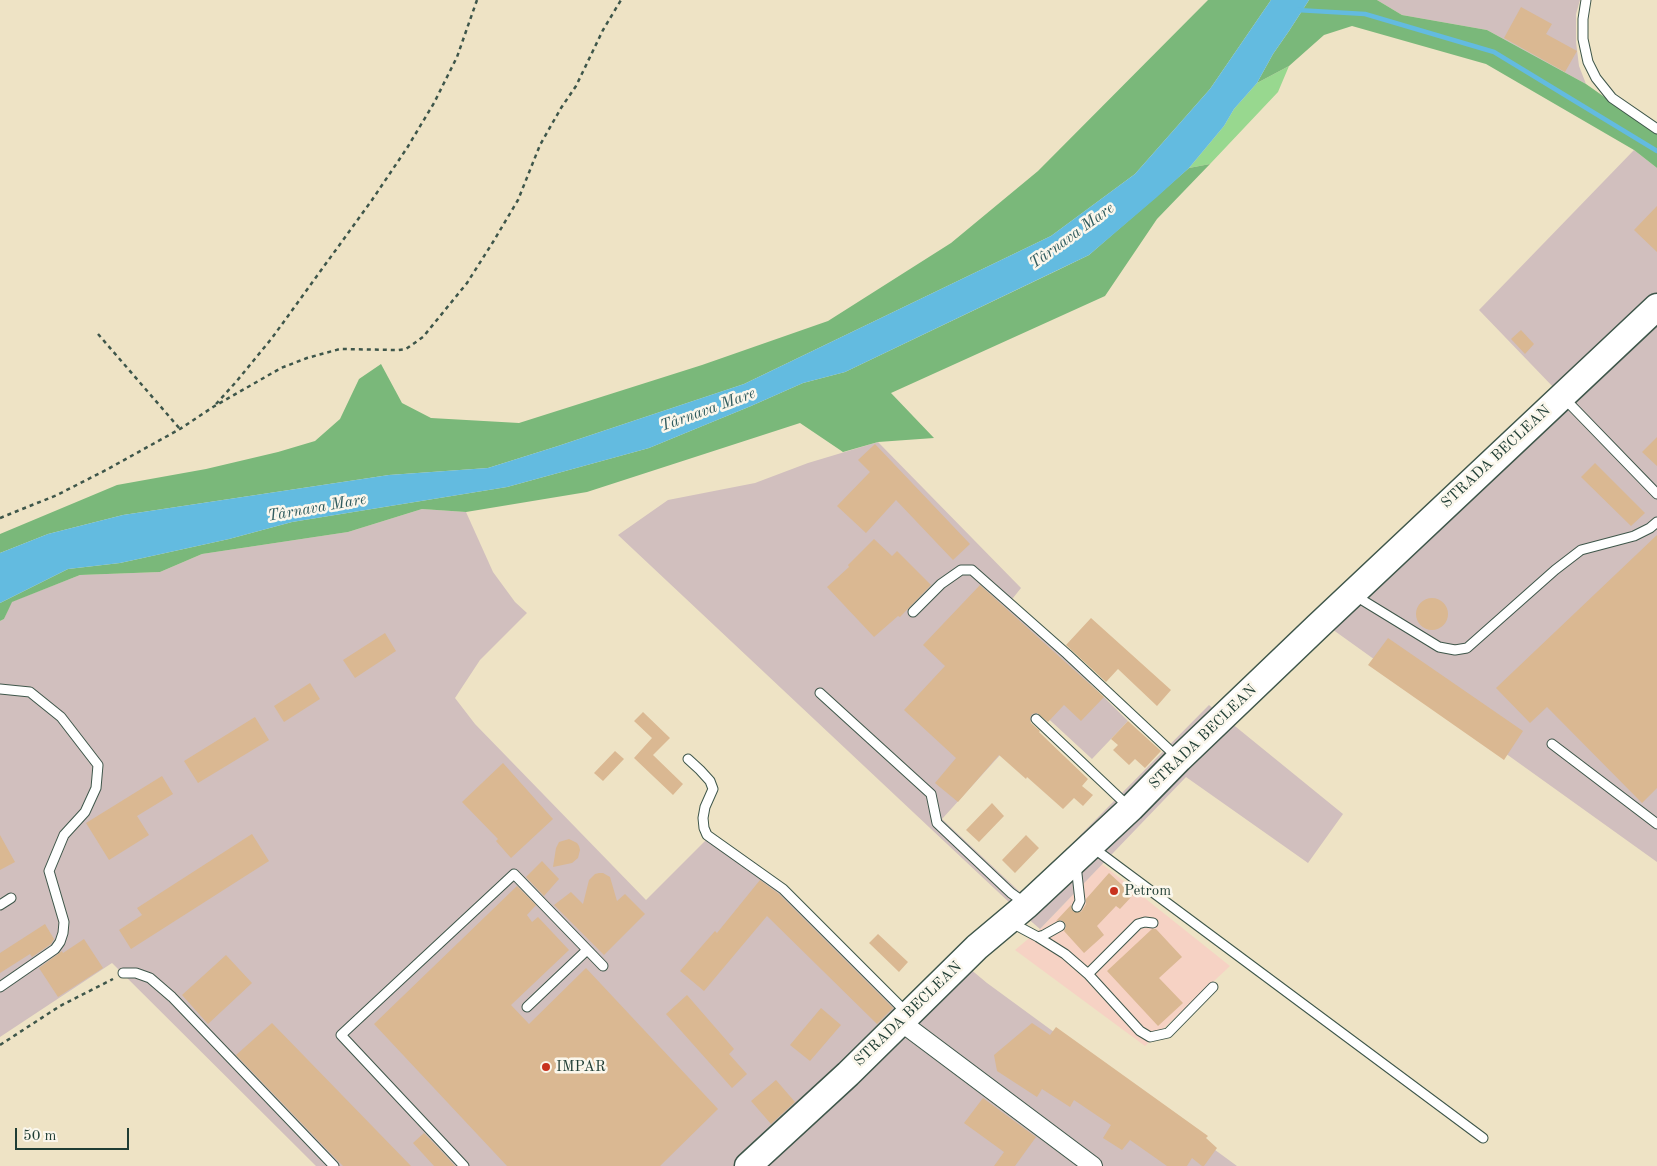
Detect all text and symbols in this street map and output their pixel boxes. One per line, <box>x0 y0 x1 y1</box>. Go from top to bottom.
water label: Târnava Mare <box>1026 199 1118 273</box>
water label: Târnava Mare <box>658 384 758 436</box>
street label: STRADA BECLEAN <box>1438 402 1554 512</box>
water label: Târnava Mare <box>266 490 368 526</box>
street label: STRADA BECLEAN <box>1145 681 1261 793</box>
place label: Petrom <box>1124 882 1171 900</box>
marker: Petrom <box>1108 885 1120 897</box>
street label: STRADA BECLEAN <box>850 958 966 1070</box>
place label: IMPAR <box>556 1058 606 1076</box>
marker: IMPAR <box>540 1061 552 1073</box>
scale bar <box>18 1118 131 1150</box>
text: 50 m <box>23 1129 57 1144</box>

